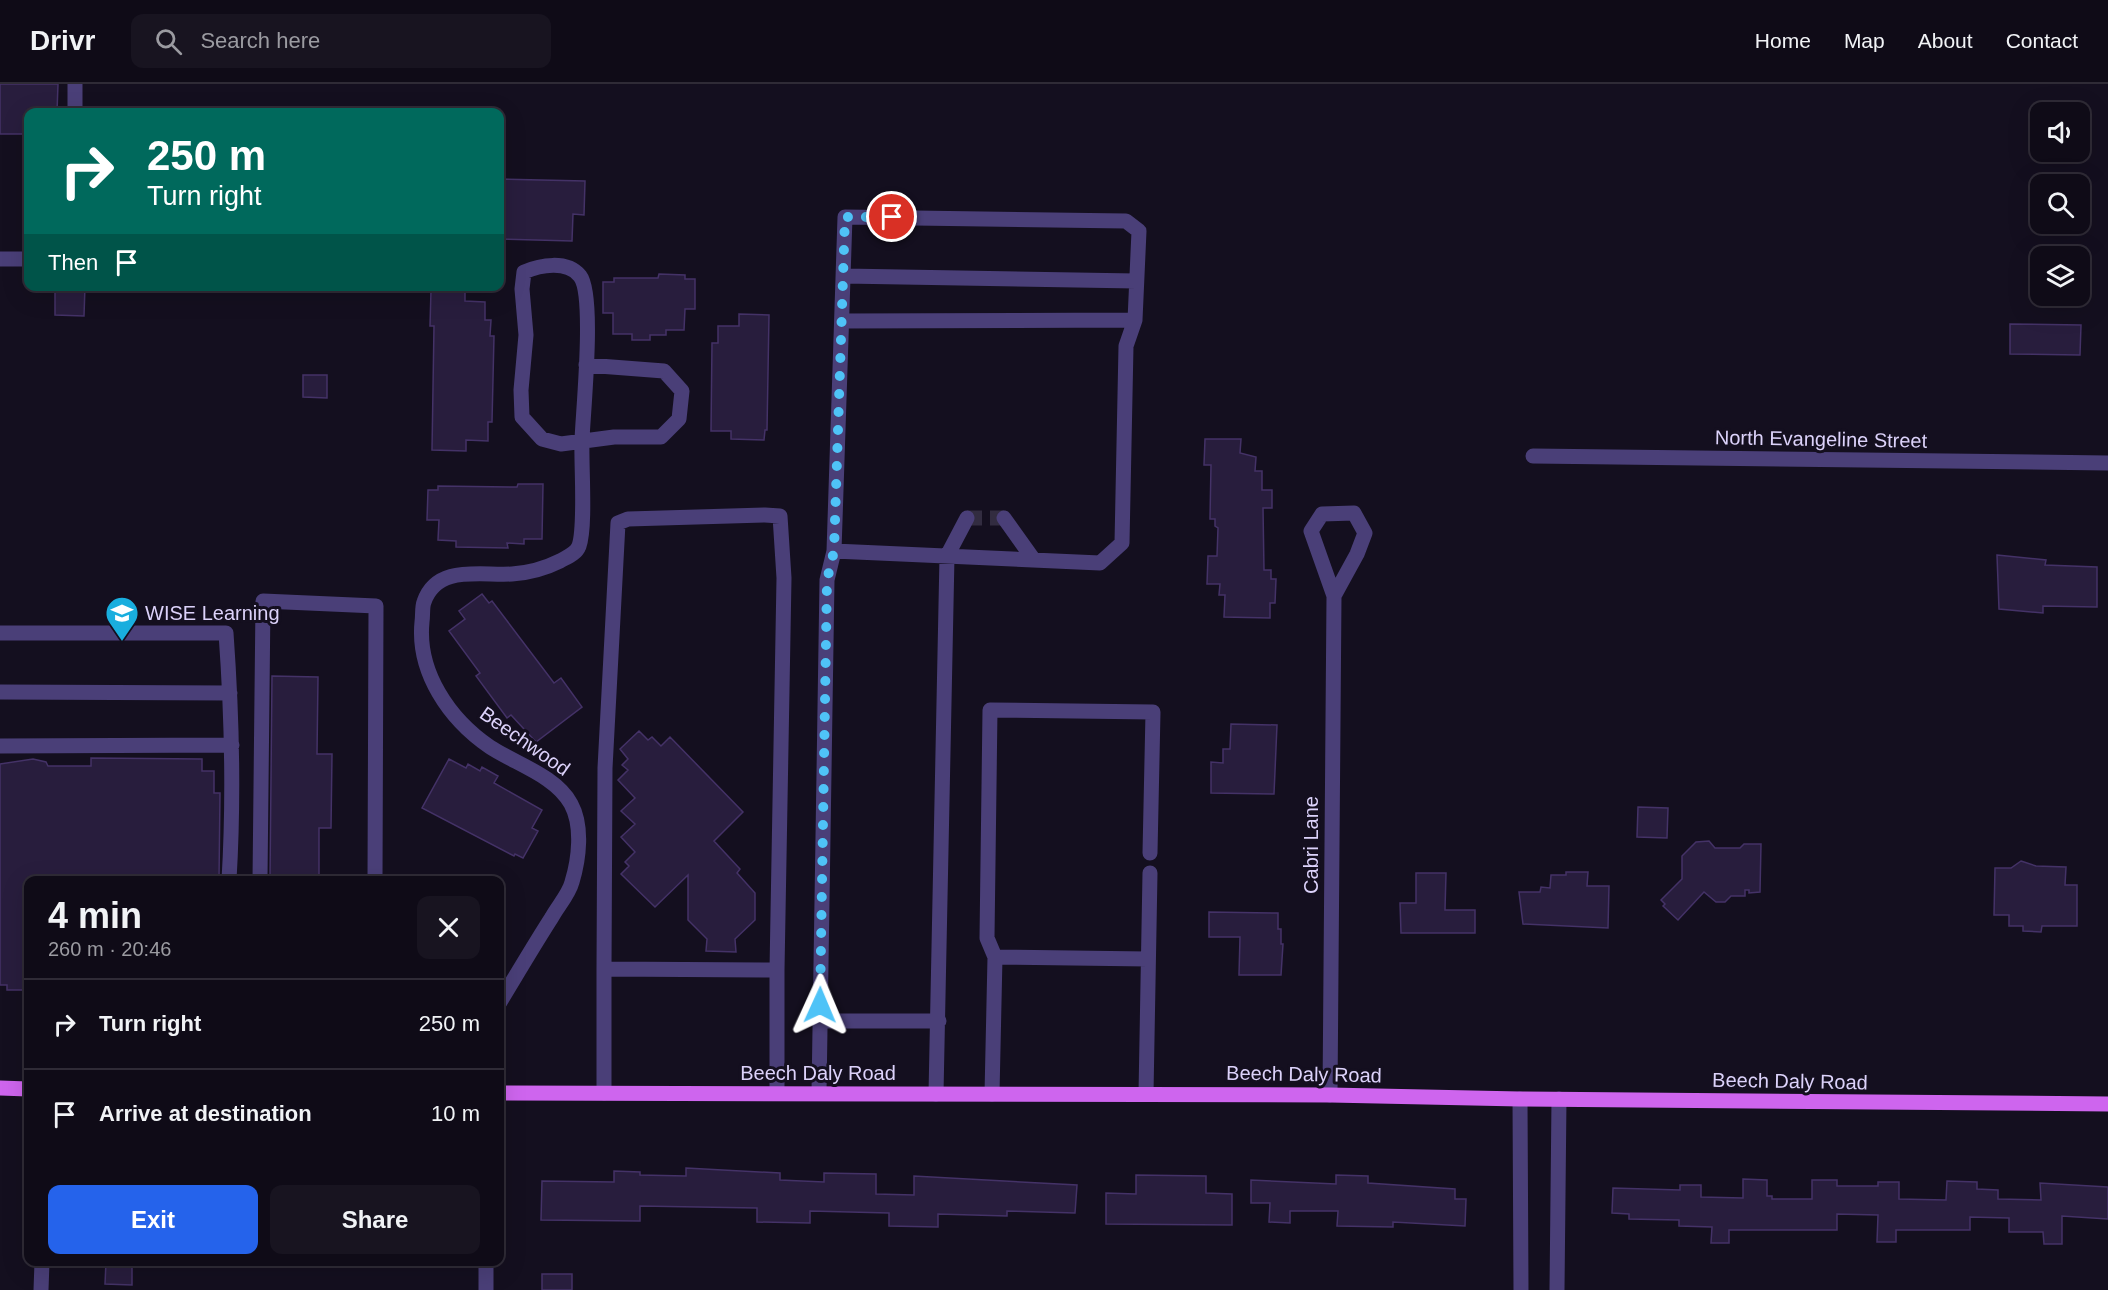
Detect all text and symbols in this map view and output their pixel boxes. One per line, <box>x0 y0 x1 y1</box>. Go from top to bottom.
search box <box>131 14 551 68</box>
text: Drivr <box>30 25 95 56</box>
icon: search <box>152 25 185 58</box>
text: Search here <box>200 28 320 53</box>
text: Home <box>1755 29 1811 52</box>
text: Map <box>1844 29 1885 52</box>
text: About <box>1918 29 1973 52</box>
text: Contact <box>2006 29 2078 52</box>
map controls <box>2030 102 2090 306</box>
button: sound <box>2030 102 2090 162</box>
icon: right <box>48 132 126 210</box>
text: 250 m <box>147 132 266 179</box>
button: search <box>2030 174 2090 234</box>
text: Turn right <box>147 181 262 211</box>
pin <box>866 191 917 242</box>
icon: arrive <box>875 200 908 233</box>
icon: arrive <box>110 246 143 279</box>
button: layers <box>2030 246 2090 306</box>
text: Then <box>48 250 98 275</box>
street label: North Evangeline Street <box>1715 426 1928 452</box>
school or university icon: WISE Learning <box>104 595 140 642</box>
place label: WISE Learning <box>145 602 280 624</box>
street label: Beechwood <box>476 702 574 780</box>
street label: Cabri Lane <box>1300 796 1322 894</box>
text: 4 min <box>48 895 142 936</box>
button: close <box>417 896 480 959</box>
text: 260 m · 20:46 <box>48 938 171 960</box>
position arrow <box>788 973 852 1037</box>
icon: right <box>48 1008 81 1041</box>
text: Turn right <box>99 1011 201 1036</box>
text: 250 m <box>419 1011 480 1036</box>
street label: Beech Daly Road <box>740 1062 896 1084</box>
street label: Beech Daly Road <box>1226 1062 1382 1086</box>
street label: Beech Daly Road <box>1712 1069 1868 1093</box>
icon: arrive <box>48 1098 81 1131</box>
text: Arrive at destination <box>99 1101 312 1126</box>
text: 10 m <box>431 1101 480 1126</box>
button: Exit <box>48 1185 258 1254</box>
button: Share <box>270 1185 480 1254</box>

